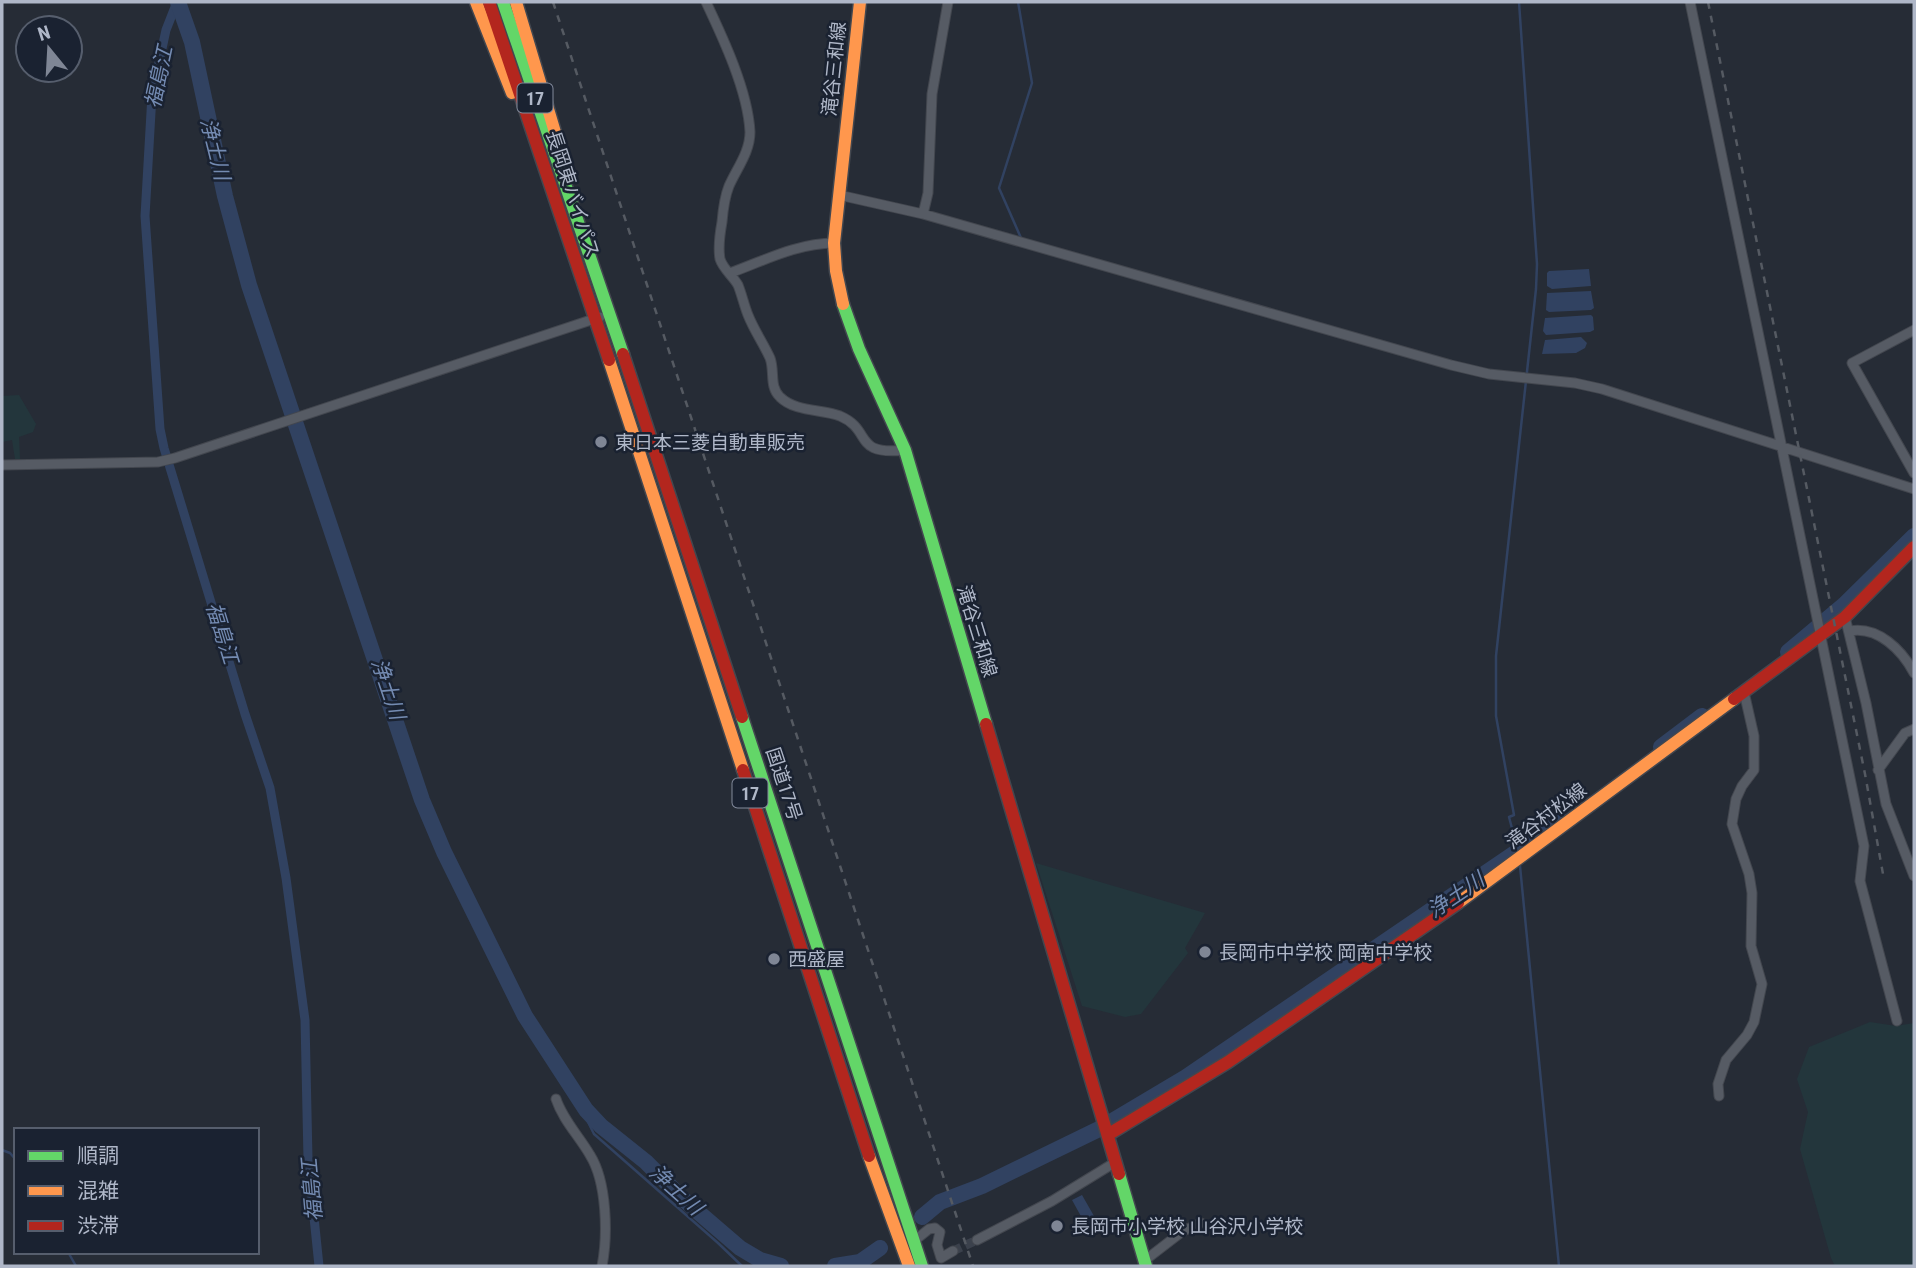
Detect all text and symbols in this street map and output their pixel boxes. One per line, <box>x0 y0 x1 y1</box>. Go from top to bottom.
north arrow <box>14 14 84 84</box>
text: N <box>35 21 53 46</box>
street label: 滝谷三和線 <box>818 21 850 117</box>
water label: 福島江 <box>141 42 178 110</box>
road number: 17 <box>518 84 552 113</box>
water label: 浄土川 <box>196 116 235 184</box>
street label: 長岡東バイパス <box>542 127 604 261</box>
place label: 東日本三菱自動車販売 <box>615 431 805 454</box>
marker: 東日本三菱自動車販売 <box>593 434 609 450</box>
street label: 滝谷三和線 <box>952 582 1002 680</box>
water label: 福島江 <box>201 599 243 669</box>
water label: 浄土川 <box>366 655 410 725</box>
street label: 国道17号 <box>761 744 807 824</box>
road number: 17 <box>732 778 768 808</box>
street label: 滝谷村松線 <box>1501 778 1591 854</box>
water label: 浄土川 <box>1423 866 1490 923</box>
place label: 長岡市中学校 岡南中学校 <box>1219 941 1432 964</box>
marker: 長岡市中学校 岡南中学校 <box>1197 944 1213 960</box>
place label: 西盛屋 <box>788 948 845 971</box>
marker: 西盛屋 <box>766 951 782 967</box>
legend <box>14 1128 259 1254</box>
text: 順調 <box>77 1144 119 1168</box>
water label: 福島江 <box>297 1156 327 1222</box>
water label: 浄土川 <box>645 1160 709 1221</box>
text: 混雑 <box>77 1179 119 1203</box>
text: 渋滞 <box>77 1214 119 1238</box>
place label: 長岡市小学校 山谷沢小学校 <box>1071 1215 1303 1238</box>
marker: 長岡市小学校 山谷沢小学校 <box>1049 1218 1065 1234</box>

